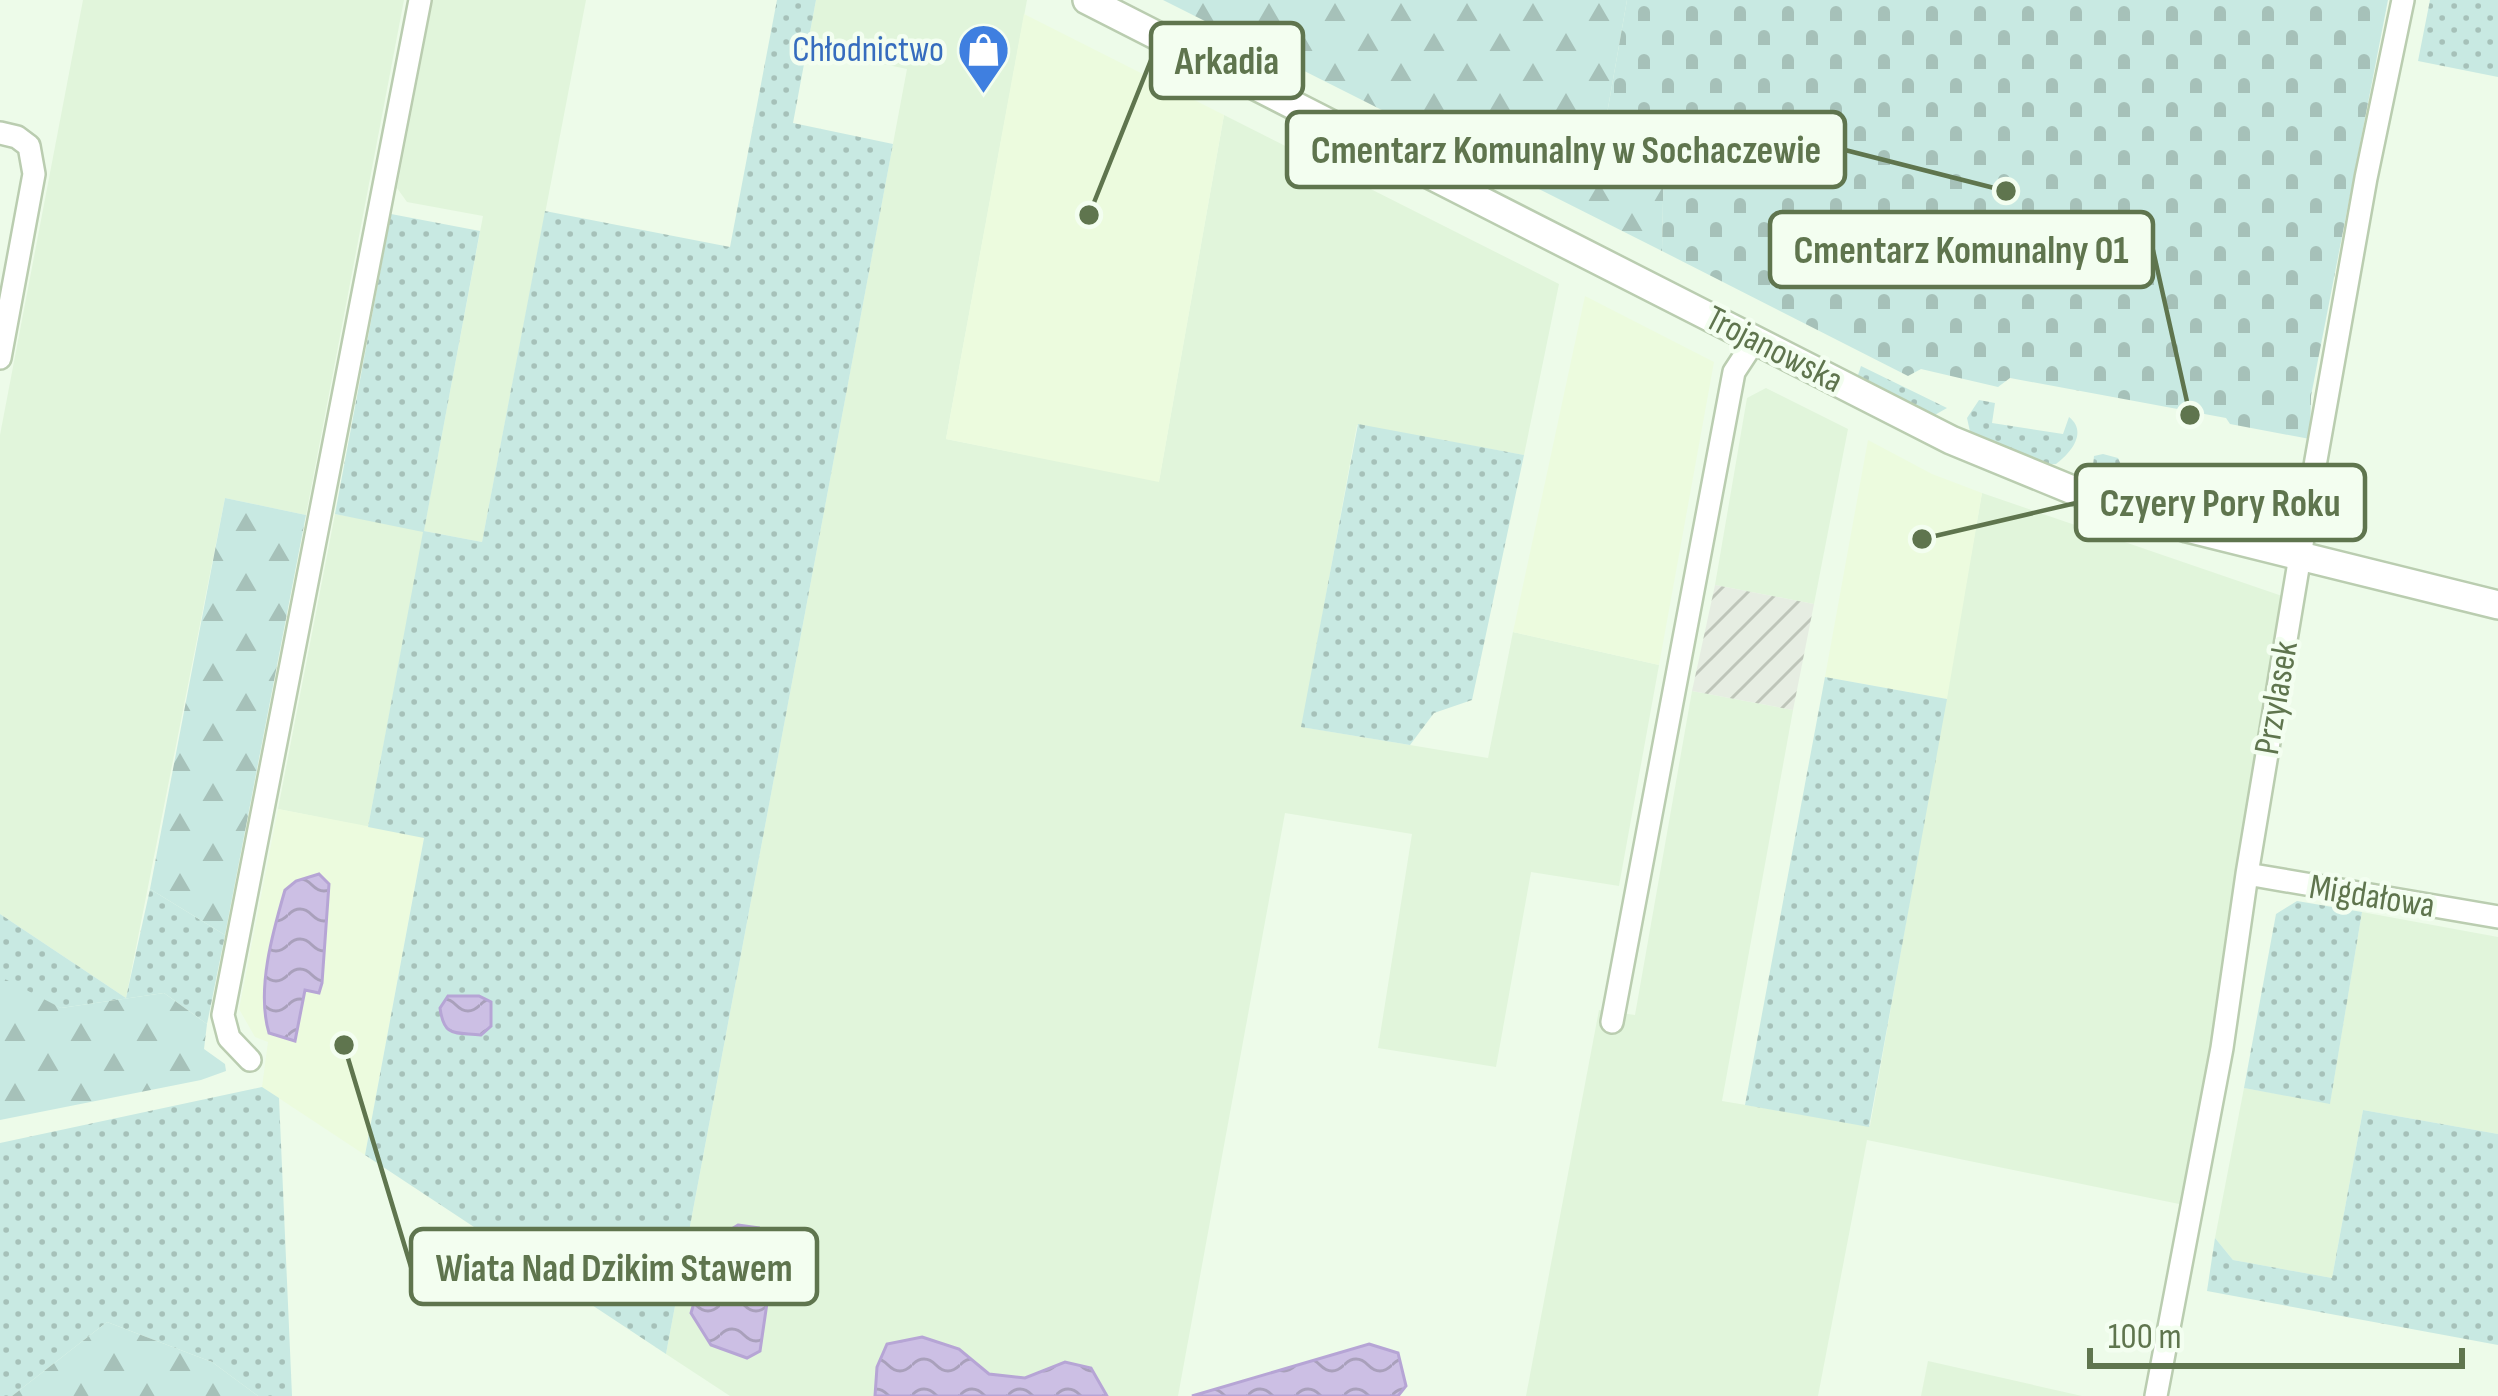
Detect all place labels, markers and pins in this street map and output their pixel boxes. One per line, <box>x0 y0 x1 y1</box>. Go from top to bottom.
shop icon: Chłodnictwo <box>955 22 1011 96</box>
callout: Arkadia <box>1151 23 1303 98</box>
place label: Chłodnictwo <box>792 29 944 72</box>
callout: Cmentarz Komunalny w Sochaczewie <box>1287 112 1845 187</box>
callout: Cmentarz Komunalny 01 <box>1770 212 2153 287</box>
callout: Czyery Pory Roku <box>2076 465 2365 540</box>
callout: Wiata Nad Dzikim Stawem <box>411 1229 817 1304</box>

